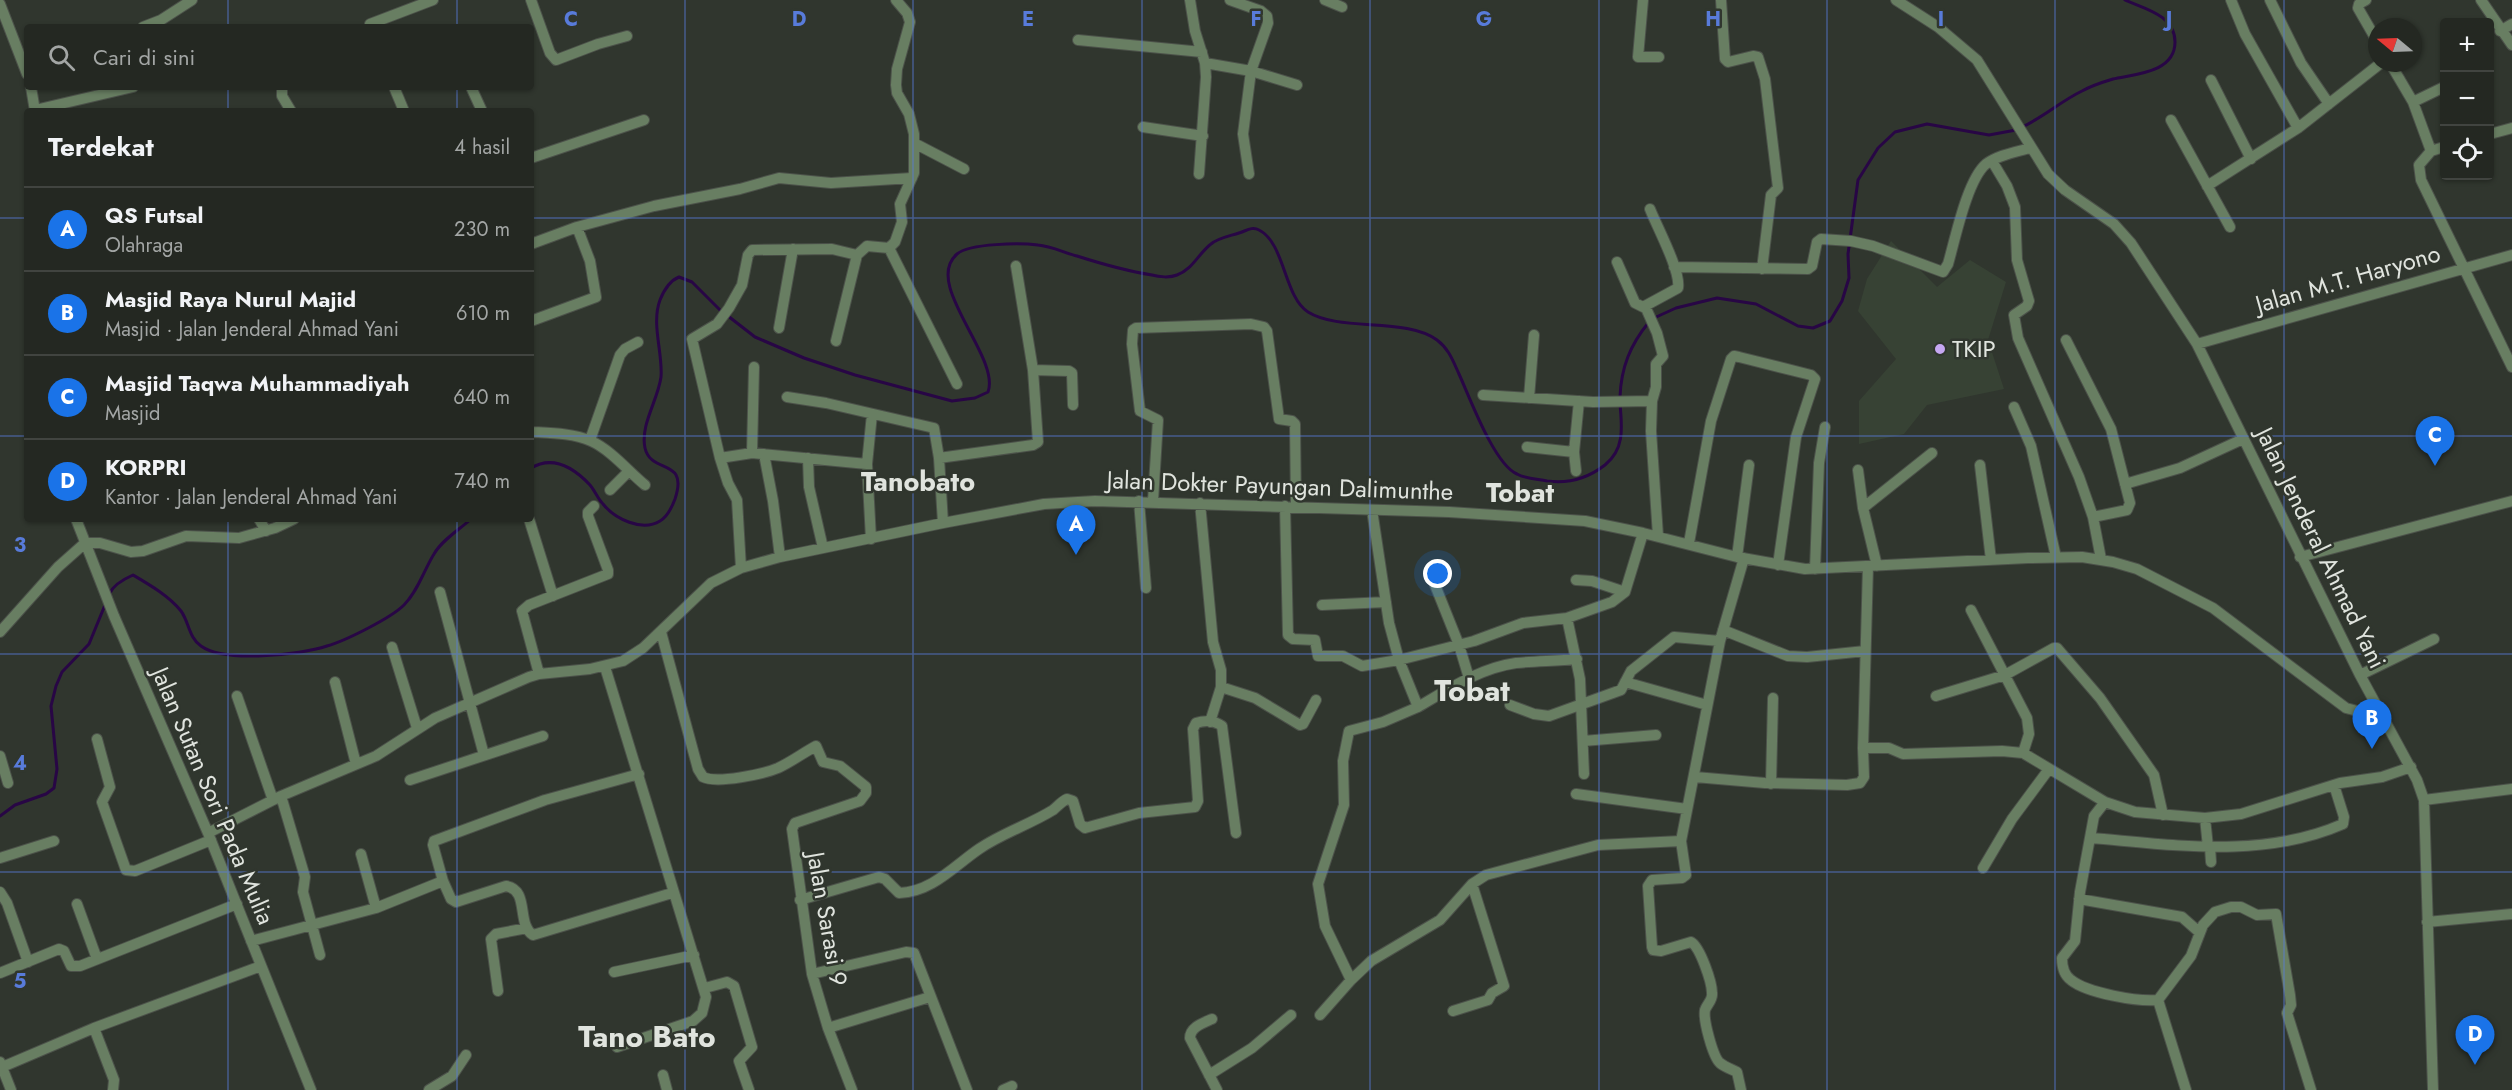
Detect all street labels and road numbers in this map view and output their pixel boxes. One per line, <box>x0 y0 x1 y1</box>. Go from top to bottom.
street label: Jalan M.T. Haryono <box>2249 235 2444 322</box>
street label: Jalan Jenderal Ahmad Yani <box>2246 419 2395 674</box>
street label: Jalan Dokter Payungan Dalimunthe <box>1103 462 1454 509</box>
street label: Jalan Sutan Sori Pada Mulia <box>142 659 284 930</box>
street label: Jalan Sarasi 9 <box>798 846 856 989</box>

